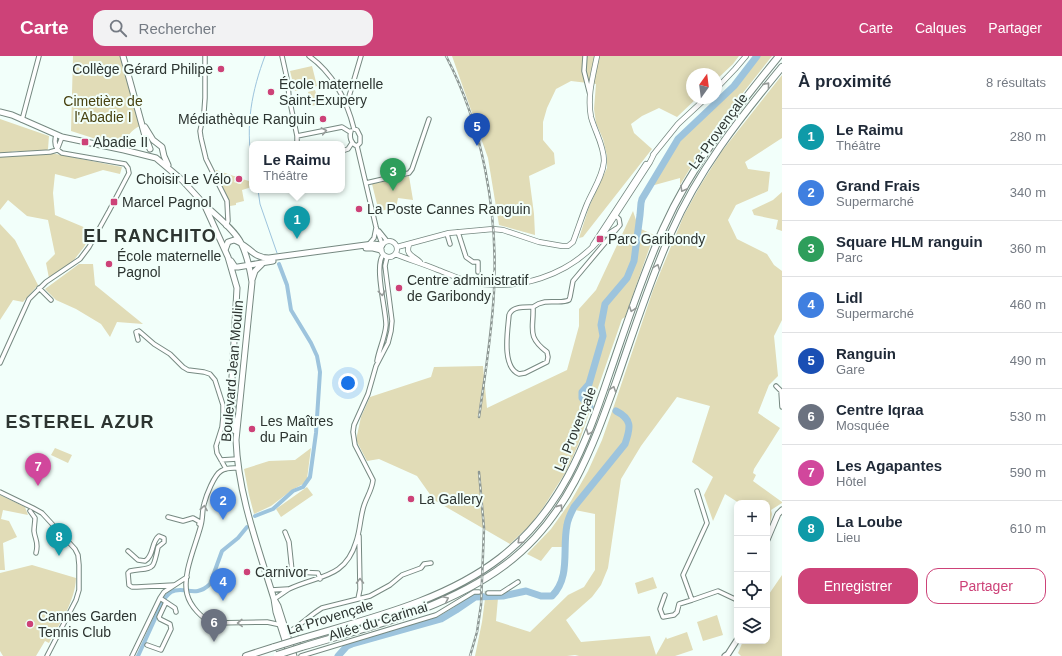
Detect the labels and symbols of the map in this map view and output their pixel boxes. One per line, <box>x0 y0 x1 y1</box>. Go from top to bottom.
place label: Collège Gérard Philipe <box>72 61 213 77</box>
marker: Collège Gérard Philipe <box>216 64 226 74</box>
north arrow <box>686 68 722 104</box>
place label: École maternelle Saint-Exupery <box>279 76 383 108</box>
one-way arrow <box>763 82 770 90</box>
marker: École maternelle Saint-Exupery <box>266 87 276 97</box>
street label: La Provençale <box>685 90 751 172</box>
park label: Cimetière de l'Abadie I <box>63 93 143 125</box>
place label: Médiathèque Ranguin <box>178 111 315 127</box>
pin: 5 <box>464 113 490 146</box>
marker: Médiathèque Ranguin <box>318 114 328 124</box>
one-way arrow <box>321 127 328 135</box>
place label: Abadie II <box>93 134 148 150</box>
marker: Abadie II <box>80 137 90 147</box>
pin: 3 <box>380 158 406 191</box>
place label: Choisir Le Vélo <box>136 171 231 187</box>
marker: Choisir Le Vélo <box>234 174 244 184</box>
one-way arrow <box>680 185 688 193</box>
place label: Marcel Pagnol <box>122 194 212 210</box>
marker: Marcel Pagnol <box>109 197 119 207</box>
place label: La Poste Cannes Ranguin <box>367 201 530 217</box>
marker: La Poste Cannes Ranguin <box>354 204 364 214</box>
pin: 1 <box>284 206 310 239</box>
district label: EL RANCHITO <box>83 226 217 246</box>
place label: Parc Garibondy <box>608 231 705 247</box>
marker: Parc Garibondy <box>595 234 605 244</box>
place label: École maternelle Pagnol <box>117 248 221 280</box>
marker: École maternelle Pagnol <box>104 259 114 269</box>
one-way arrow <box>652 263 660 270</box>
place label: Centre administratif de Garibondy <box>407 272 528 304</box>
marker: Centre administratif de Garibondy <box>394 283 404 293</box>
one-way arrow <box>377 290 386 296</box>
street label: Boulevard Jean Moulin <box>218 299 246 443</box>
one-way arrow <box>628 305 637 312</box>
your location <box>338 373 358 393</box>
street label: La Provençale <box>551 384 599 473</box>
one-way arrow <box>609 386 617 393</box>
district label: ESTEREL AZUR <box>5 412 155 432</box>
place label: Les Maîtres du Pain <box>260 413 333 445</box>
marker: Les Maîtres du Pain <box>247 424 257 434</box>
one-way arrow <box>585 428 593 435</box>
pin: 7 <box>25 453 51 486</box>
pin: 2 <box>210 487 236 520</box>
place label: La Gallery <box>419 491 483 507</box>
marker: La Gallery <box>406 494 416 504</box>
one-way arrow <box>199 505 208 511</box>
one-way arrow <box>555 505 562 512</box>
pin: 8 <box>46 523 72 556</box>
one-way arrow <box>518 536 525 543</box>
place label: Carnivor <box>255 564 308 580</box>
marker: Carnivor <box>242 567 252 577</box>
pin: 4 <box>210 568 236 601</box>
one-way arrow <box>356 578 364 584</box>
street label: La Provençale <box>285 596 375 638</box>
one-way arrow <box>442 596 449 604</box>
street label: Allée du Carimai <box>327 598 429 644</box>
place label: Cannes Garden Tennis Club <box>38 608 137 640</box>
pin: 6 <box>201 609 227 642</box>
marker: Cannes Garden Tennis Club <box>25 619 35 629</box>
one-way arrow <box>237 619 243 627</box>

